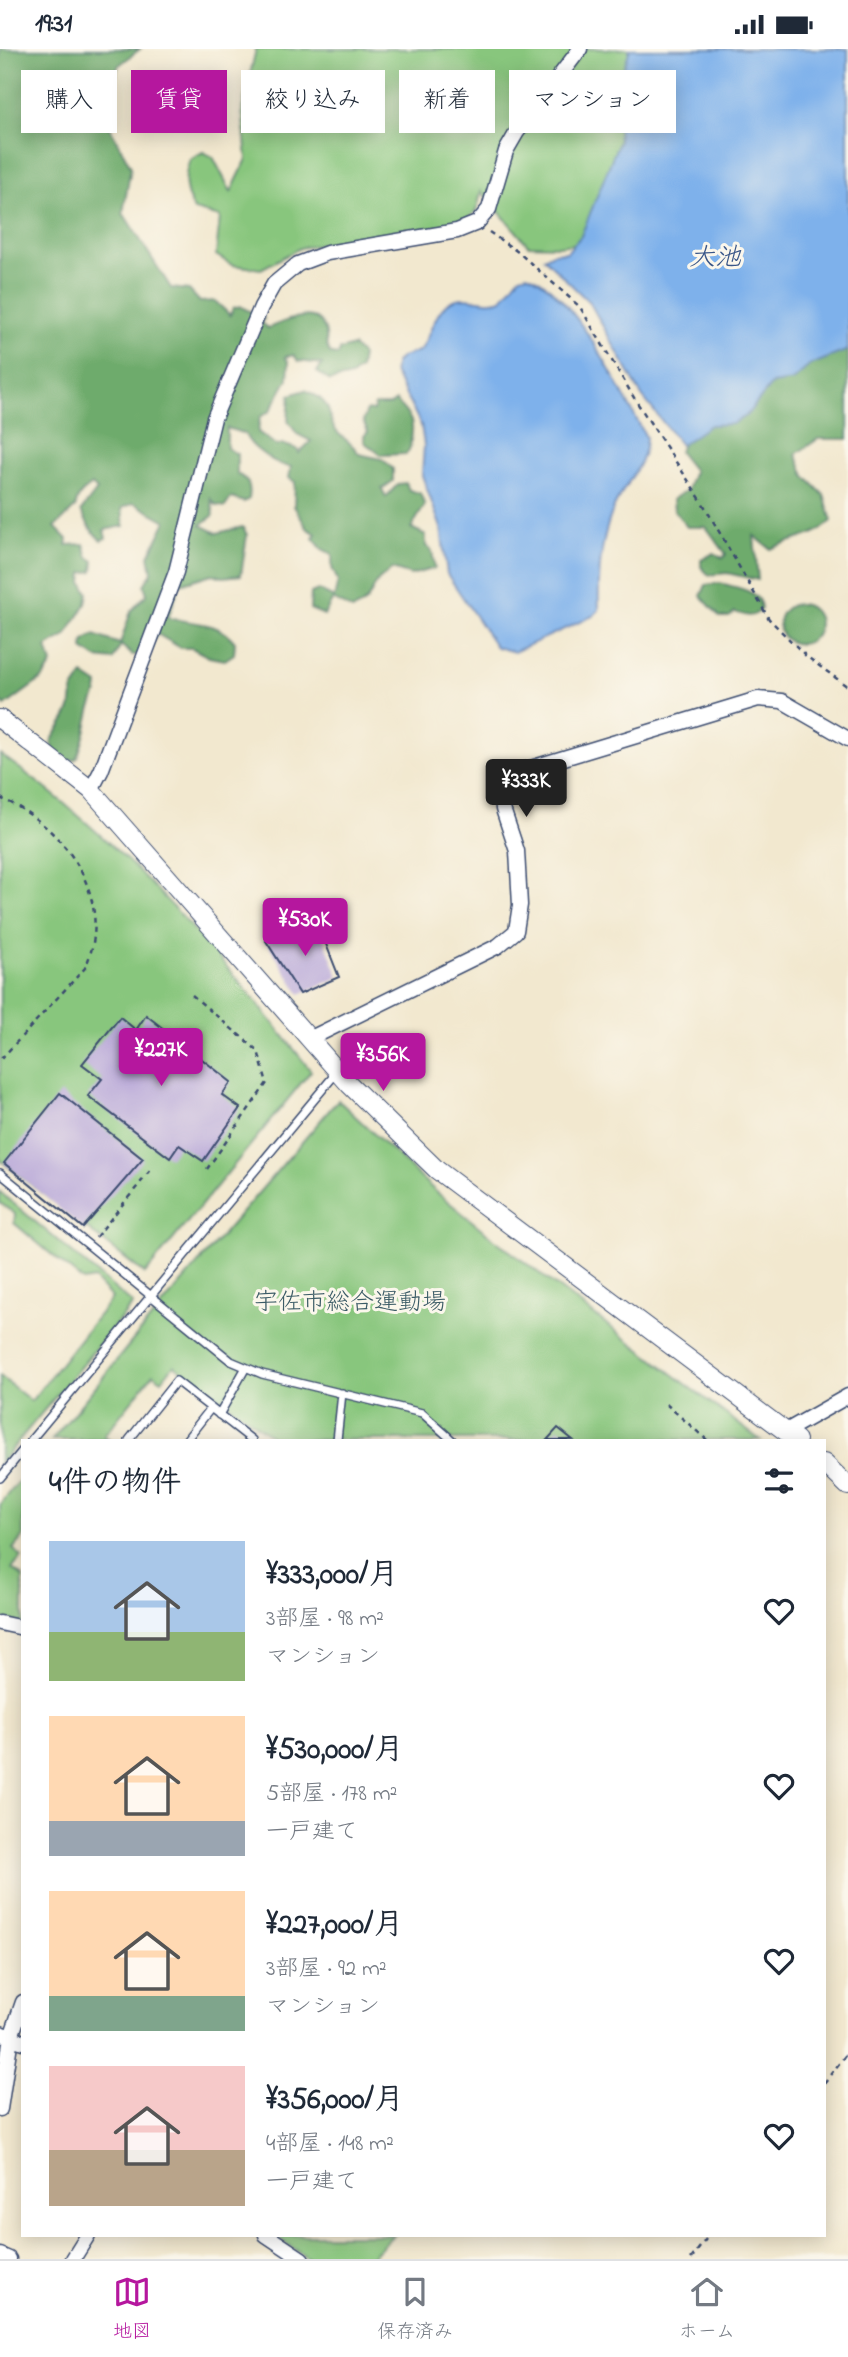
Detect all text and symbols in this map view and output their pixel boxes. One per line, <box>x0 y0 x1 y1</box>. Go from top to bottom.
text: 19:31 <box>35 6 72 44</box>
chip: 購入 <box>21 70 117 133</box>
chip: 賃貸 <box>131 70 227 133</box>
chip: 絞り込み <box>241 70 385 133</box>
chip: 新着 <box>399 70 495 133</box>
chip: マンション <box>509 70 676 133</box>
water label: 大池 <box>689 240 742 278</box>
pin: ¥333K <box>477 759 575 819</box>
text: ¥333K <box>502 765 550 798</box>
pin: ¥530K <box>256 899 354 958</box>
text: ¥530K <box>279 904 331 937</box>
pin: ¥227K <box>112 1028 210 1088</box>
pin: ¥356K <box>334 1033 432 1093</box>
text: ¥227K <box>135 1034 187 1067</box>
text: ¥356K <box>357 1039 409 1072</box>
park label: 宇佐市総合運動場 <box>254 1286 446 1321</box>
text: 4件の物件 <box>49 1462 181 1506</box>
icon: filters <box>760 1462 798 1500</box>
text: ¥333,000/月 <box>266 1554 398 1598</box>
icon: home <box>105 1569 189 1653</box>
icon: heart <box>760 1592 798 1630</box>
text: 3部屋 · 98 m² <box>266 1603 384 1636</box>
text: マンション <box>266 1641 380 1674</box>
text: ¥530,000/月 <box>266 1729 404 1773</box>
icon: home <box>105 1744 189 1828</box>
icon: heart <box>760 1767 798 1805</box>
text: 5部屋 · 178 m² <box>266 1778 397 1811</box>
text: 一戸建て <box>266 1816 358 1849</box>
text: ¥227,000/月 <box>266 1904 403 1948</box>
icon: home <box>105 1919 189 2003</box>
icon: heart <box>760 1942 798 1980</box>
text: 3部屋 · 92 m² <box>266 1953 387 1986</box>
text: マンション <box>266 1991 380 2024</box>
text: ¥356,000/月 <box>266 2079 404 2123</box>
icon: home <box>105 2094 189 2178</box>
icon: heart <box>760 2117 798 2155</box>
text: 4部屋 · 148 m² <box>266 2128 394 2161</box>
text: 一戸建て <box>266 2166 358 2199</box>
tab: 地図 <box>113 2273 151 2346</box>
tab: 保存済み <box>377 2273 453 2346</box>
tab: ホーム <box>679 2273 735 2346</box>

